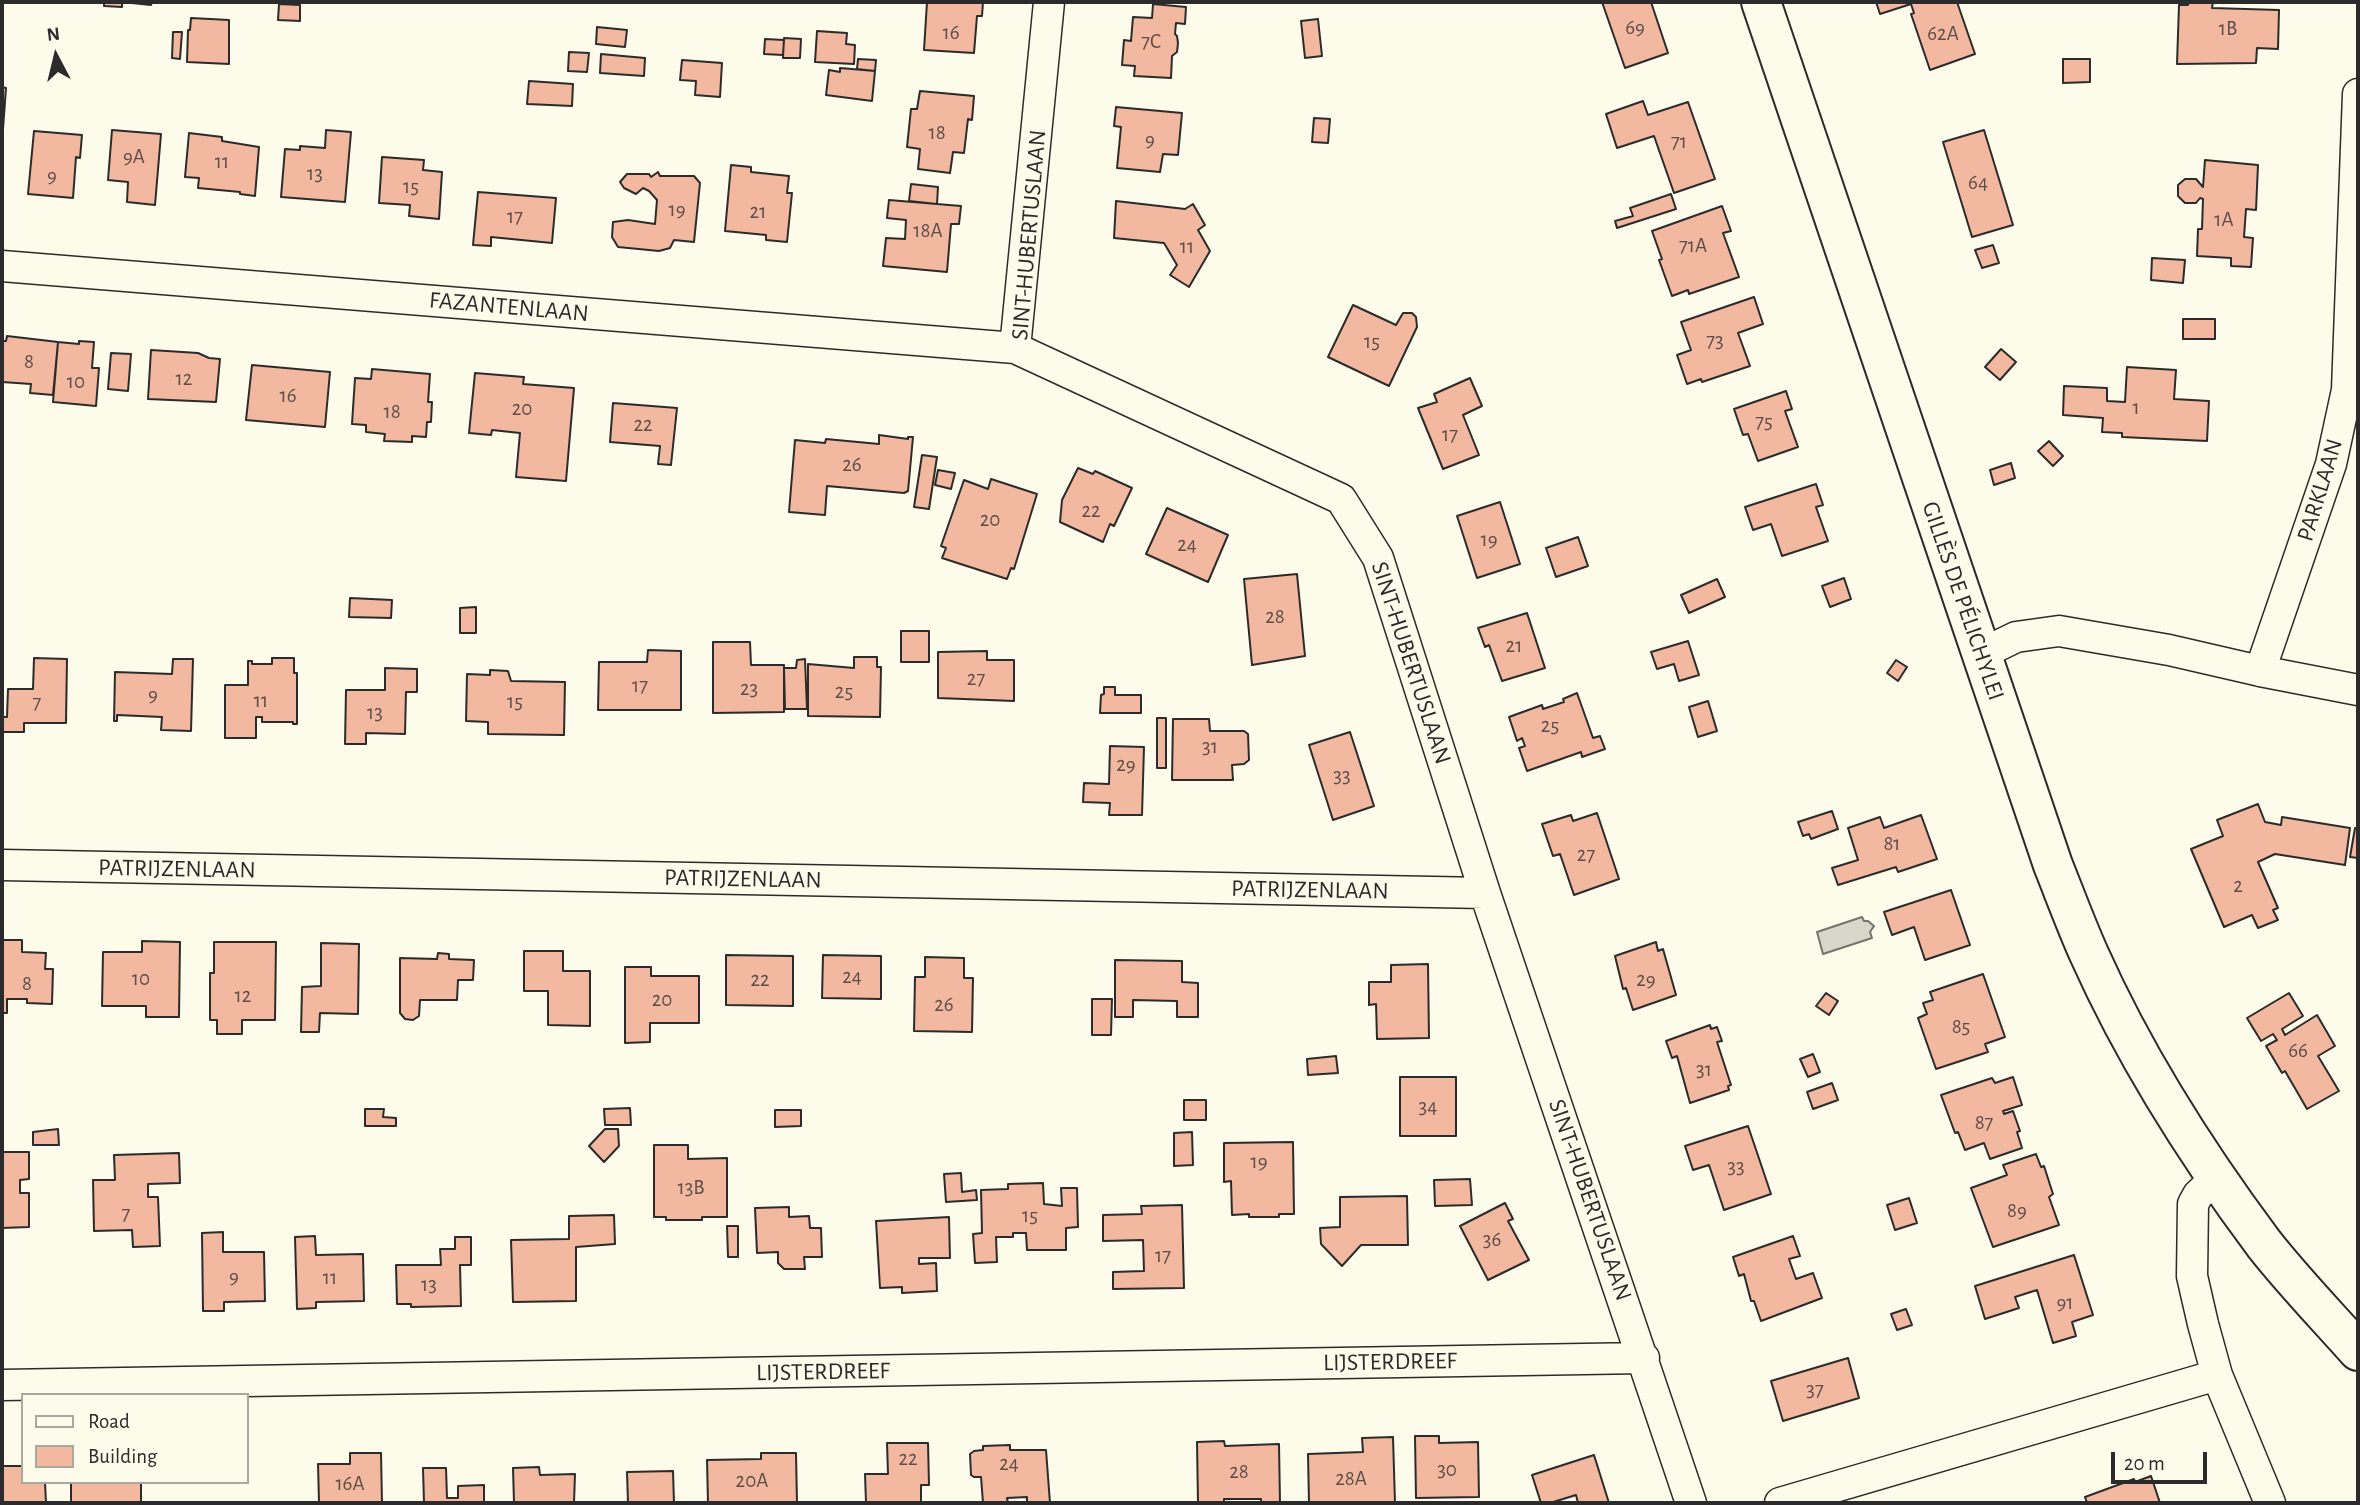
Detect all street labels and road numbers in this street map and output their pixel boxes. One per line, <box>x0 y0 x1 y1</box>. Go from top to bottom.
street label: SINT-HUBERTUSLAAN <box>1005 129 1053 341</box>
street label: FAZANTENLAAN <box>428 286 590 328</box>
street label: PARKLAAN <box>2291 435 2349 545</box>
street label: GILLÈS DE PÉLICHYLEI <box>1915 498 2011 704</box>
street label: SINT-HUBERTUSLAAN <box>1365 558 1457 768</box>
street label: PATRIJZENLAAN <box>98 853 256 885</box>
street label: PATRIJZENLAAN <box>664 863 822 895</box>
street label: PATRIJZENLAAN <box>1231 874 1389 906</box>
street label: SINT-HUBERTUSLAAN <box>1542 1096 1638 1304</box>
street label: LIJSTERDREEF <box>1323 1346 1457 1378</box>
street label: LIJSTERDREEF <box>756 1356 890 1388</box>

